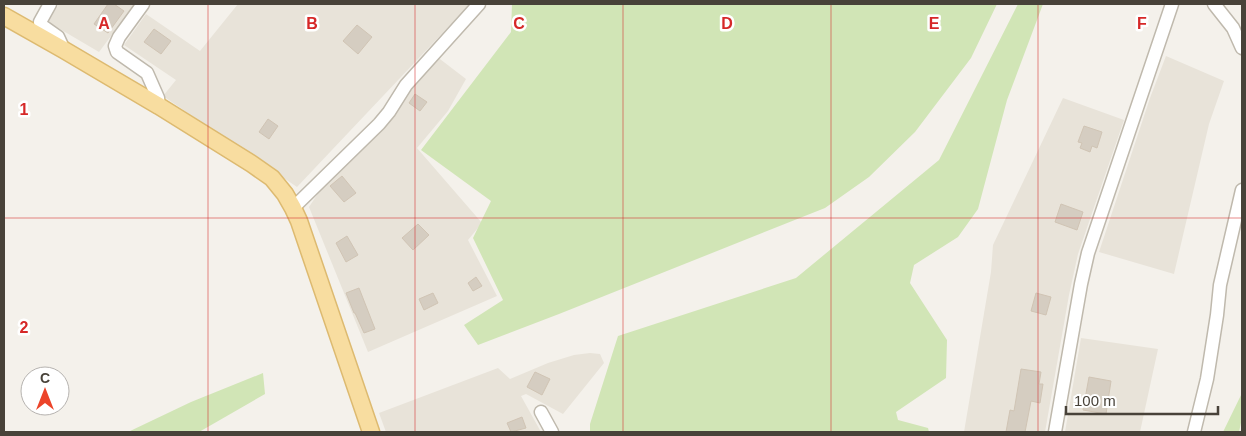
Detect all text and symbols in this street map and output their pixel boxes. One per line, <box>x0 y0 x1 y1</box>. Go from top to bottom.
text: A <box>98 15 110 32</box>
text: B <box>306 15 318 32</box>
text: C <box>513 15 525 32</box>
text: D <box>721 15 733 32</box>
text: E <box>929 15 940 32</box>
text: F <box>1137 15 1147 32</box>
text: 1 <box>20 101 29 118</box>
text: 2 <box>20 319 29 336</box>
north arrow <box>20 366 70 416</box>
text: С <box>40 370 50 386</box>
scale bar <box>1066 384 1218 416</box>
text: 100 m <box>1074 392 1116 409</box>

